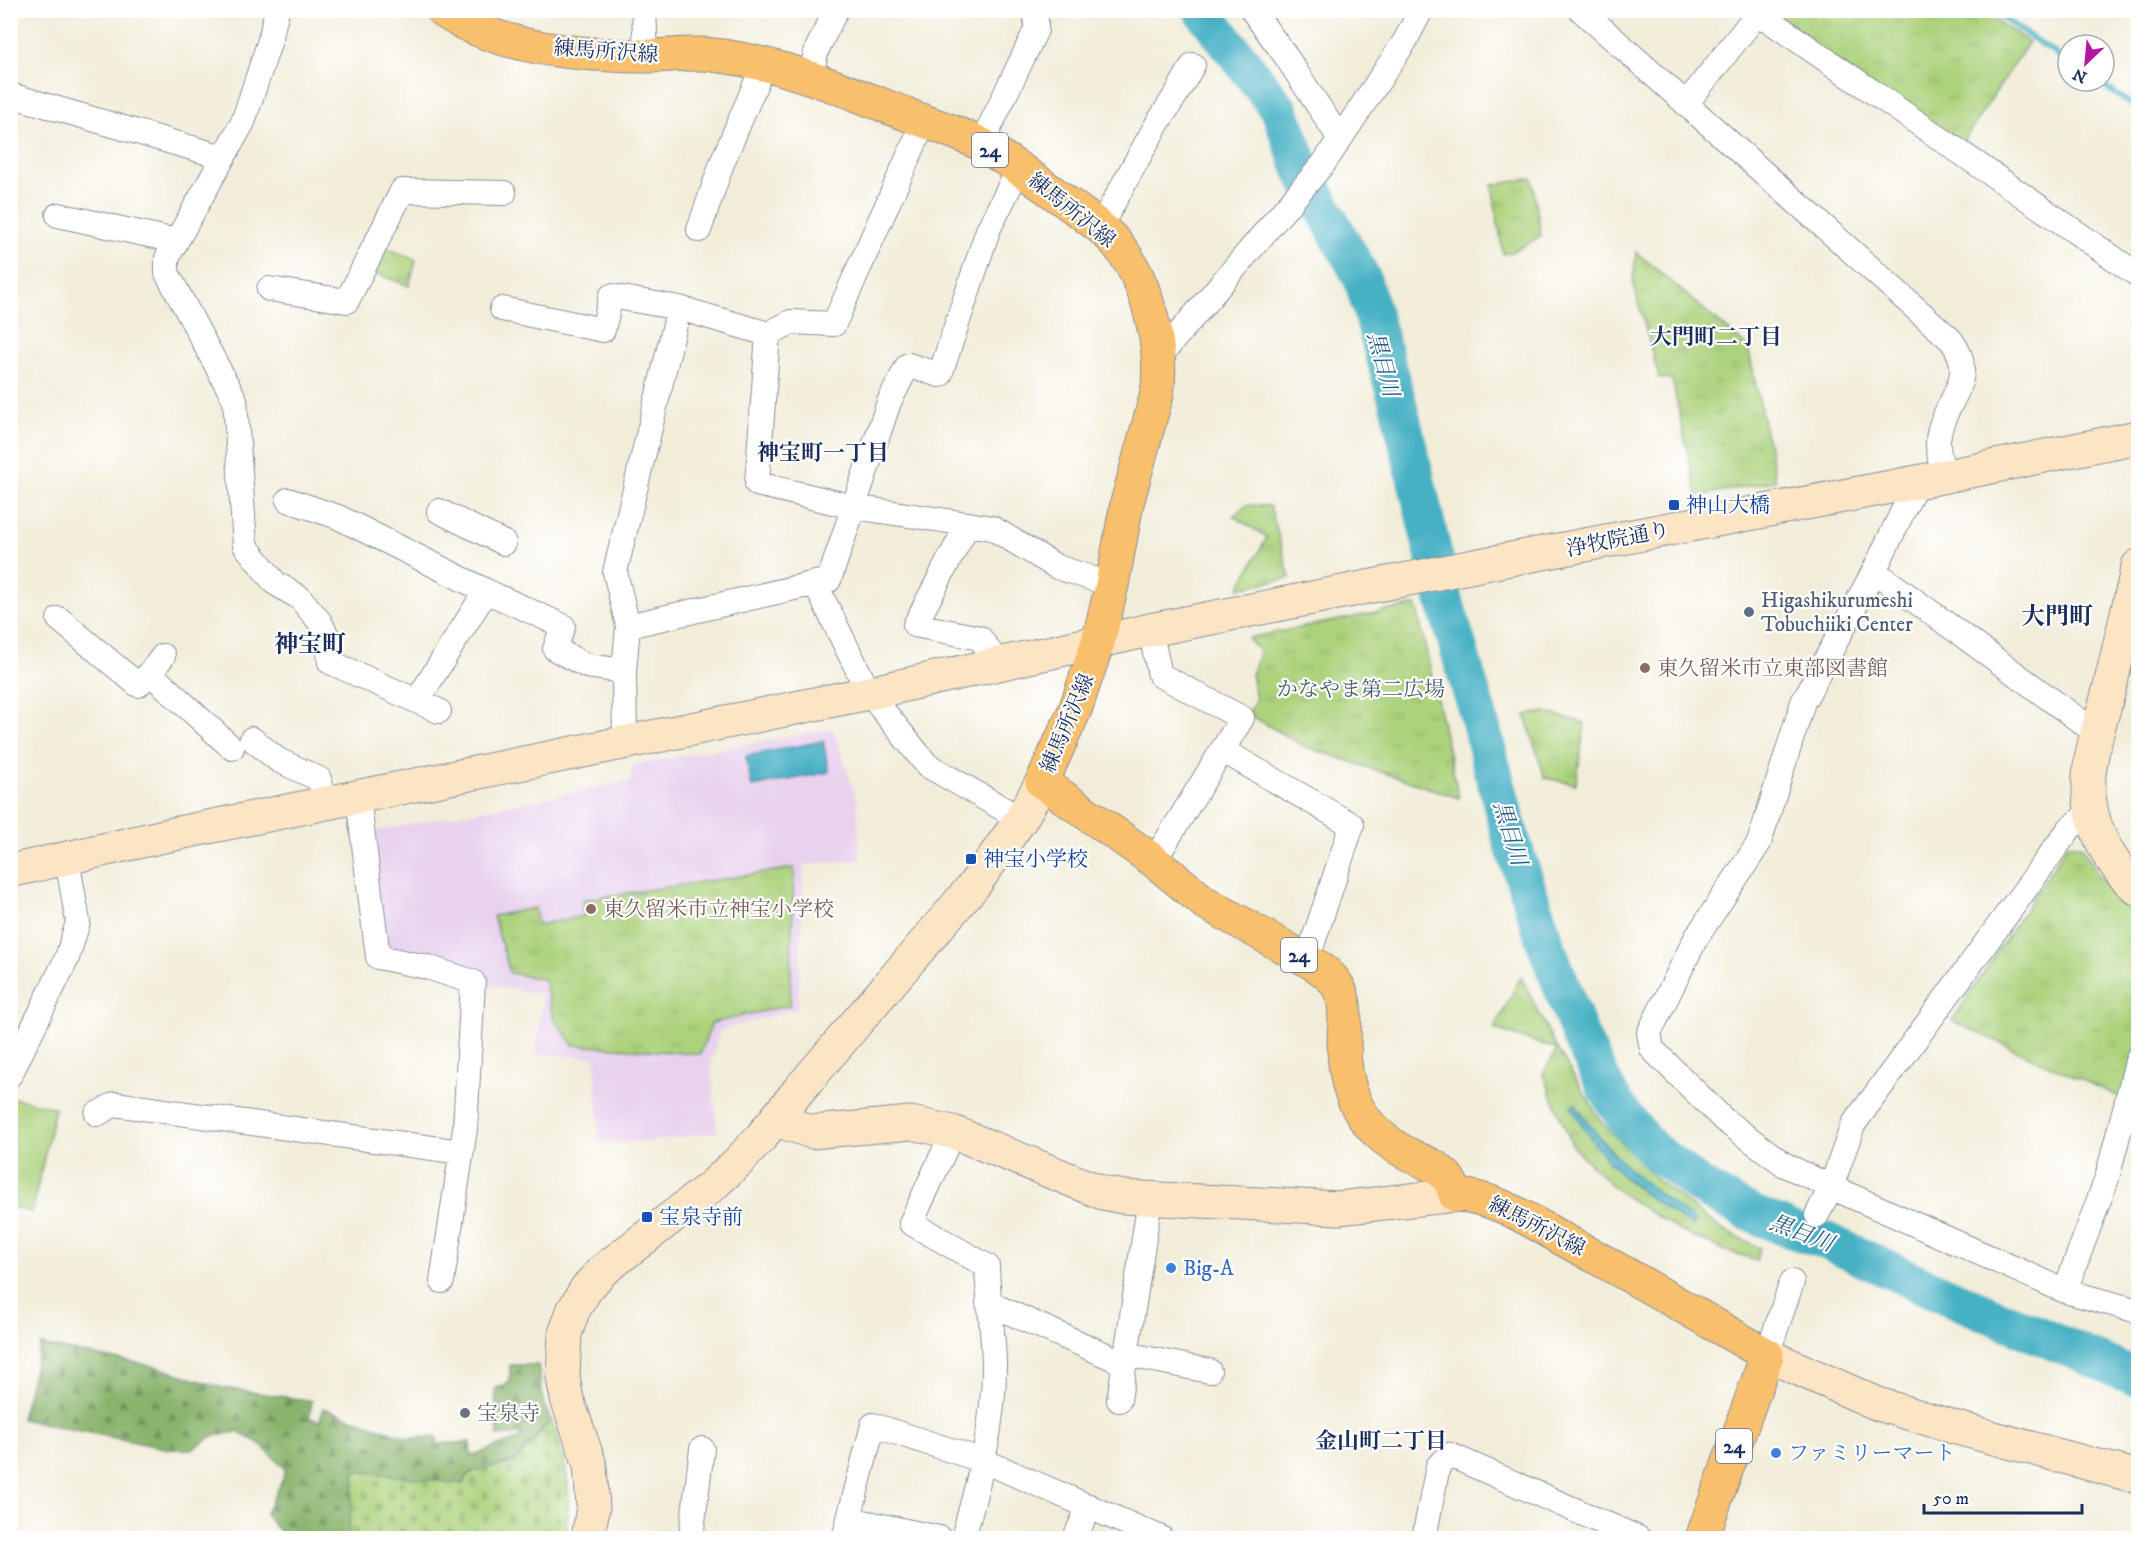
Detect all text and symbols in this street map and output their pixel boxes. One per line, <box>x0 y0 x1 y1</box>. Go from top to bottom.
north arrow <box>2056 33 2116 93</box>
street label: 練馬所沢線 <box>553 35 659 69</box>
text: N <box>2070 64 2090 87</box>
road number: 24 <box>972 133 1008 167</box>
street label: 練馬所沢線 <box>1022 168 1120 254</box>
district label: 大門町二丁目 <box>1650 324 1782 351</box>
water label: 黒目川 <box>1361 329 1405 402</box>
district label: 神宝町一丁目 <box>757 440 889 467</box>
place label: 神山大橋 <box>1686 493 1770 519</box>
marker: 神山大橋 <box>1667 498 1681 512</box>
street label: 浄牧院通り <box>1564 517 1672 563</box>
place label: Higashikurumeshi Tobuchiiki Center <box>1761 588 1913 638</box>
district label: 大門町 <box>2021 602 2093 632</box>
marker: Higashikurumeshi Tobuchiiki Center <box>1742 605 1756 619</box>
district label: 神宝町 <box>274 630 346 660</box>
place label: 東久留米市立東部図書館 <box>1657 656 1888 682</box>
marker: 東久留米市立東部図書館 <box>1638 661 1652 675</box>
street label: 練馬所沢線 <box>1035 670 1100 777</box>
park label: かなやま第二広場 <box>1277 677 1445 703</box>
water label: 黒目川 <box>1487 798 1533 871</box>
place label: 神宝小学校 <box>983 847 1088 873</box>
marker: 神宝小学校 <box>964 852 978 866</box>
place label: 東久留米市立神宝小学校 <box>603 897 834 923</box>
marker: 東久留米市立神宝小学校 <box>584 902 598 916</box>
road number: 24 <box>1281 938 1317 972</box>
street label: 練馬所沢線 <box>1484 1191 1589 1262</box>
place label: 宝泉寺前 <box>659 1205 743 1231</box>
water label: 黒目川 <box>1766 1209 1839 1259</box>
marker: 宝泉寺前 <box>640 1210 654 1224</box>
place label: Big-A <box>1183 1256 1234 1282</box>
marker: Big-A <box>1164 1261 1178 1275</box>
place label: 宝泉寺 <box>477 1401 540 1427</box>
marker: 宝泉寺 <box>458 1406 472 1420</box>
district label: 金山町二丁目 <box>1315 1428 1447 1455</box>
road number: 24 <box>1716 1429 1752 1463</box>
place label: ファミリーマート <box>1788 1441 1956 1467</box>
marker: ファミリーマート <box>1769 1446 1783 1460</box>
scale bar <box>1924 1477 2082 1515</box>
text: 50 m <box>1933 1488 1969 1510</box>

